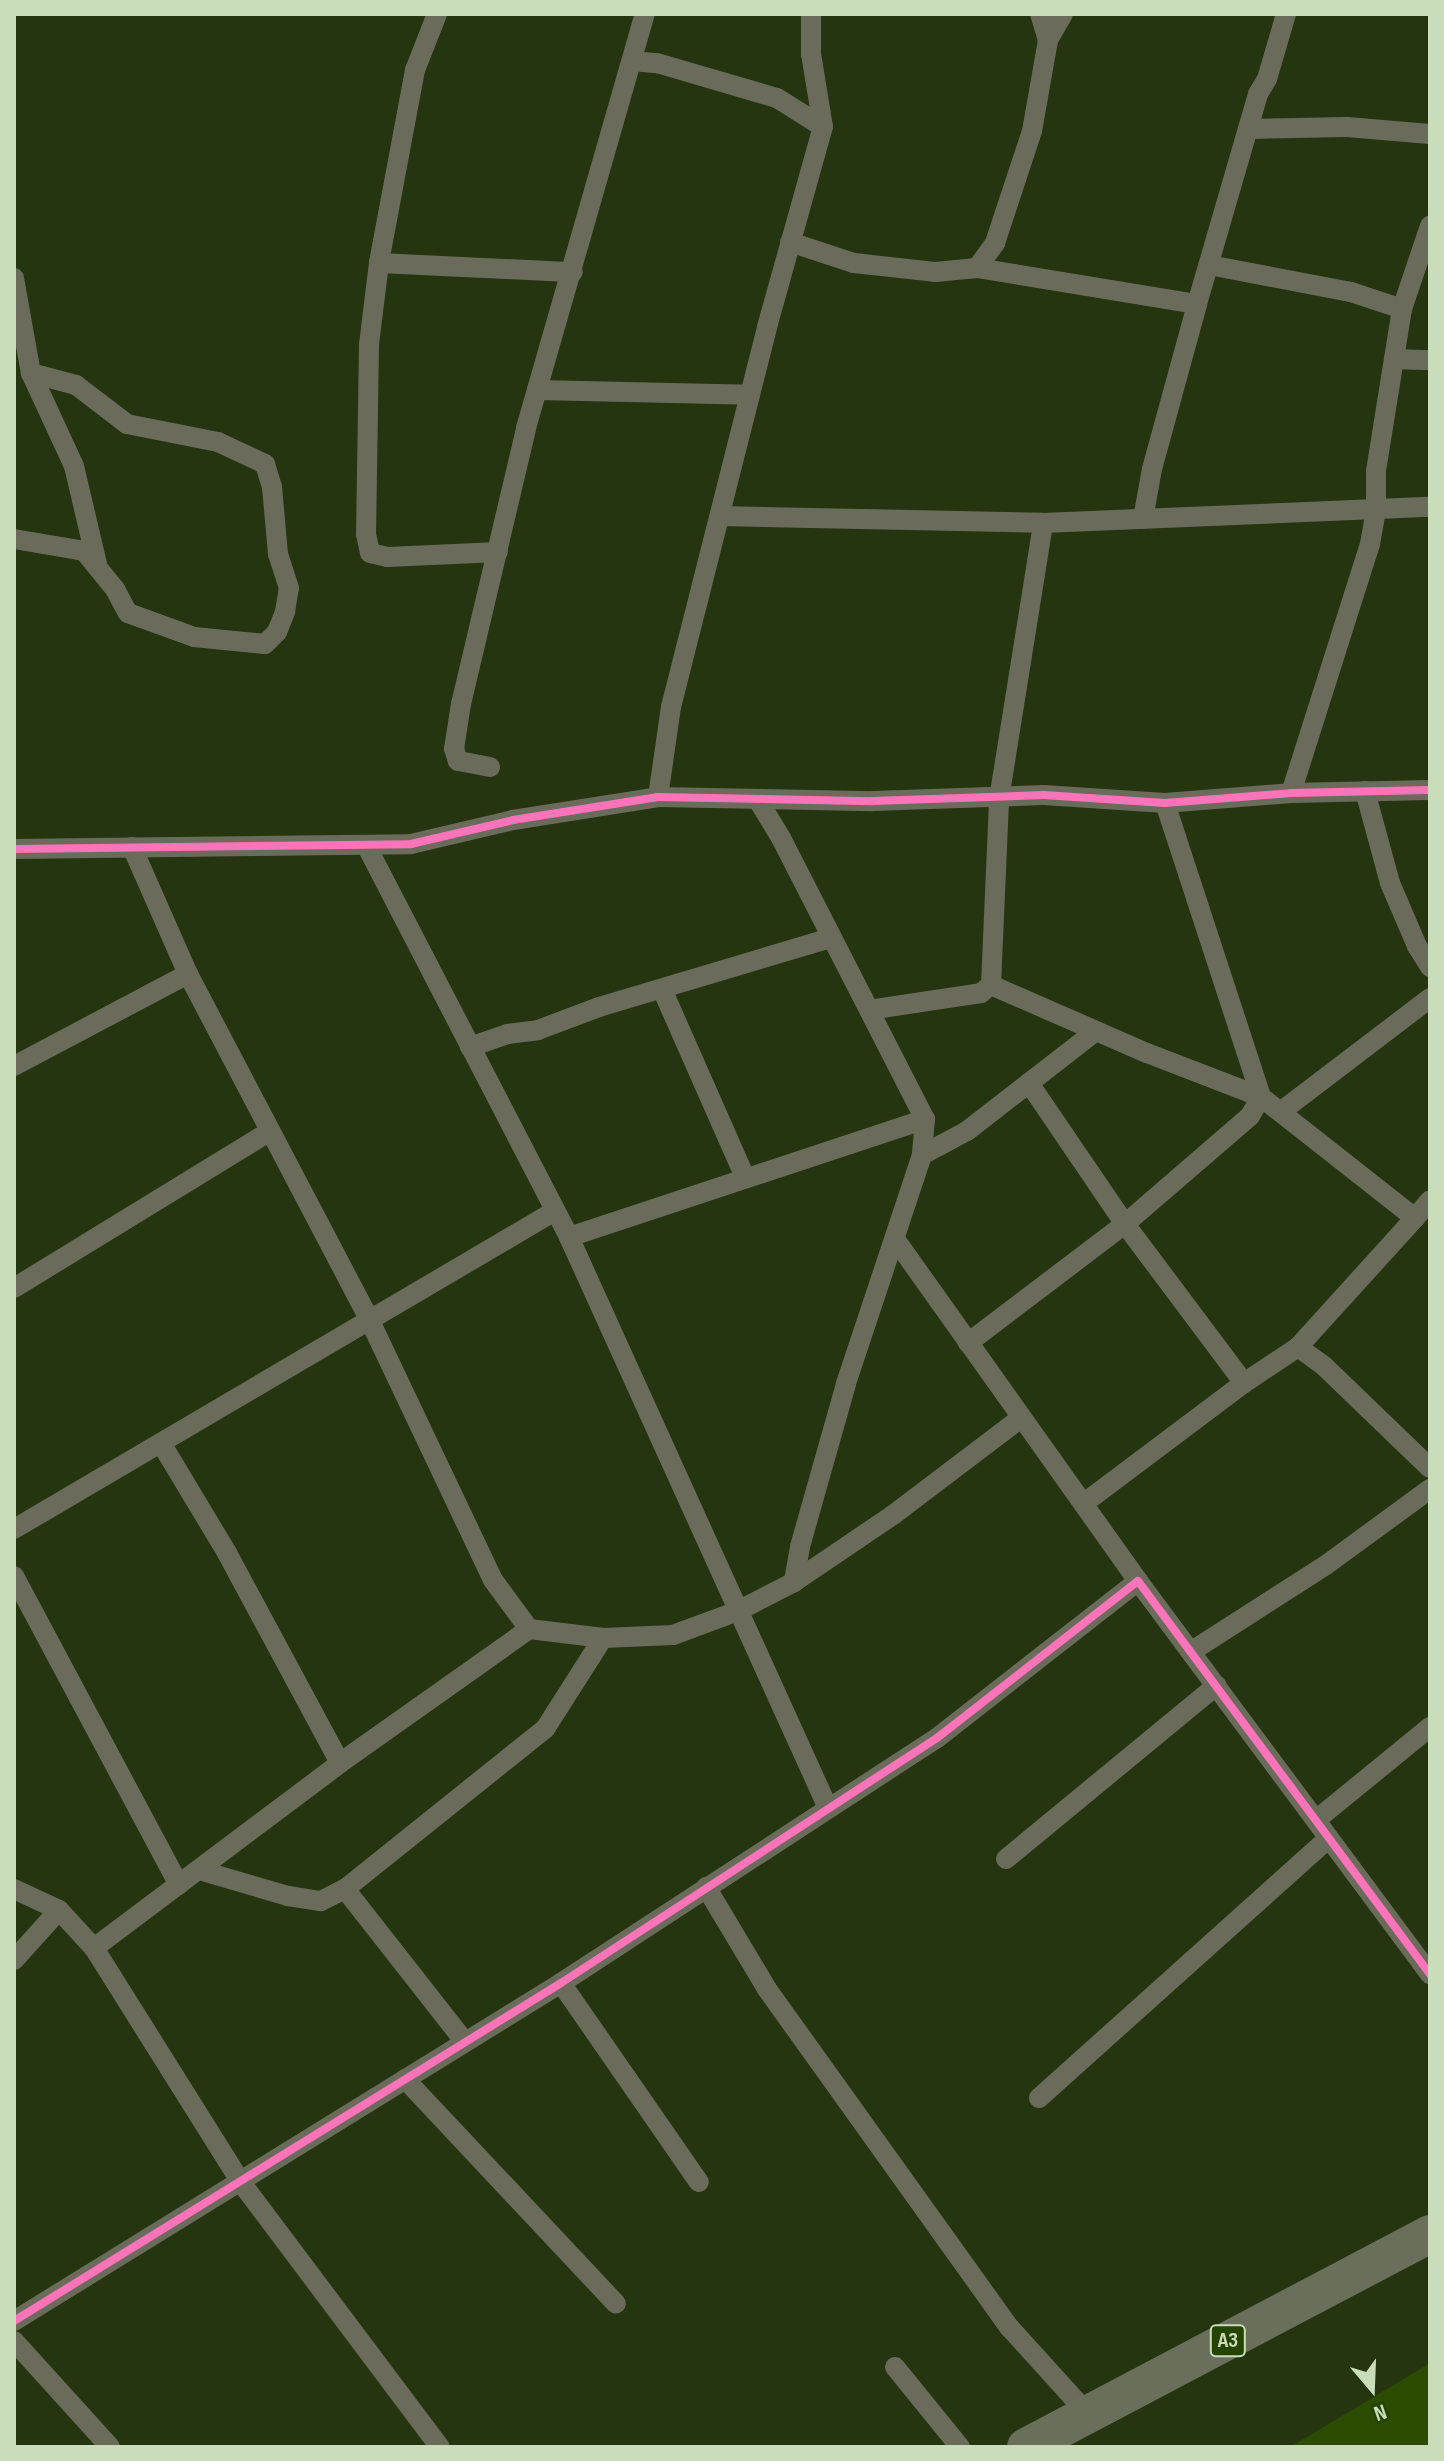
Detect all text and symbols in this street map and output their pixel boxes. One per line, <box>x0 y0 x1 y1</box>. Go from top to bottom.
road number: A3 <box>1208 2323 1248 2359</box>
north arrow <box>1332 2349 1412 2429</box>
text: N <box>1370 2397 1390 2427</box>

